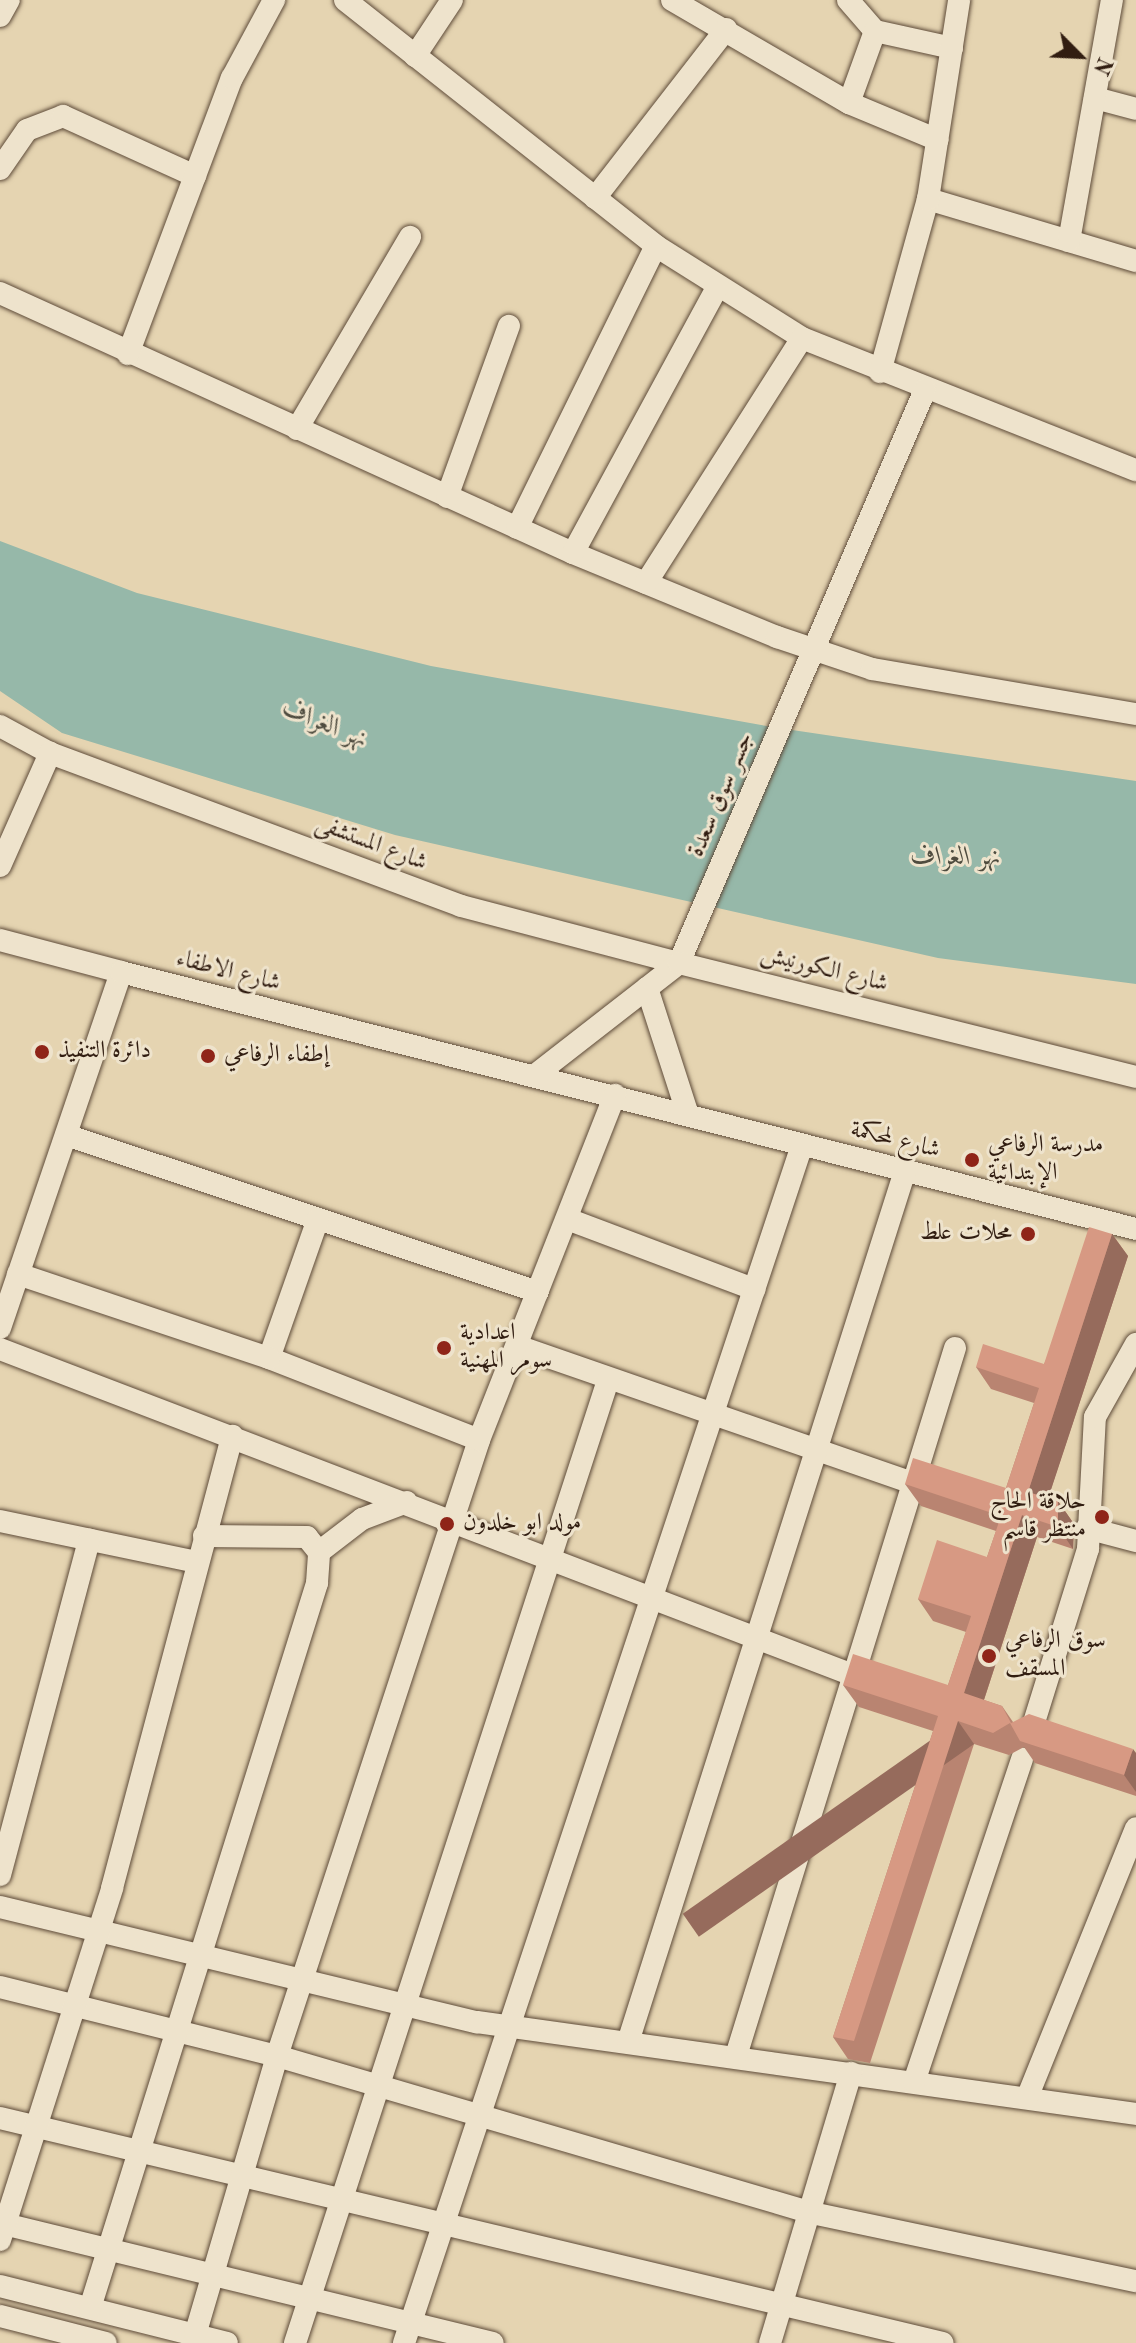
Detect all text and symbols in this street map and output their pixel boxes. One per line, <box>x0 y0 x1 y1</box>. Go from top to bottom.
north arrow <box>1040 16 1120 96</box>
text: N <box>1088 54 1115 78</box>
water label: نهر الغراف <box>278 694 372 756</box>
street label: جسر سوق سعدة <box>683 728 761 862</box>
street label: شارع المستشفى <box>311 810 431 878</box>
water label: نهر الغراف <box>911 842 1001 874</box>
street label: شارع الكورنيش <box>757 940 891 1000</box>
street label: شارع الاطفاء <box>173 945 283 999</box>
place label: دائرة التنفيذ <box>58 1038 151 1066</box>
place label: إطفاء الرفاعي <box>224 1042 329 1070</box>
marker: دائرة التنفيذ <box>33 1043 51 1061</box>
marker: إطفاء الرفاعي <box>199 1047 217 1065</box>
street label: شارع لمحكمة <box>847 1116 943 1166</box>
place label: مدرسة الرفاعي الإبتدائية <box>988 1132 1103 1188</box>
marker: مدرسة الرفاعي الإبتدائية <box>963 1151 981 1169</box>
place label: محلات علط <box>920 1220 1012 1248</box>
marker: محلات علط <box>1019 1225 1037 1243</box>
place label: اعدادية سومر المهنية <box>460 1320 552 1376</box>
marker: اعدادية سومر المهنية <box>435 1339 453 1357</box>
place label: حلاقة الحاج منتظر قاسم <box>990 1489 1086 1545</box>
marker: حلاقة الحاج منتظر قاسم <box>1093 1508 1111 1526</box>
place label: مولد ابو خلدون <box>463 1510 581 1538</box>
marker: مولد ابو خلدون <box>438 1515 456 1533</box>
place label: سوق الرفاعي المسقف <box>1005 1628 1106 1684</box>
marker: سوق الرفاعي المسقف <box>980 1647 998 1665</box>

